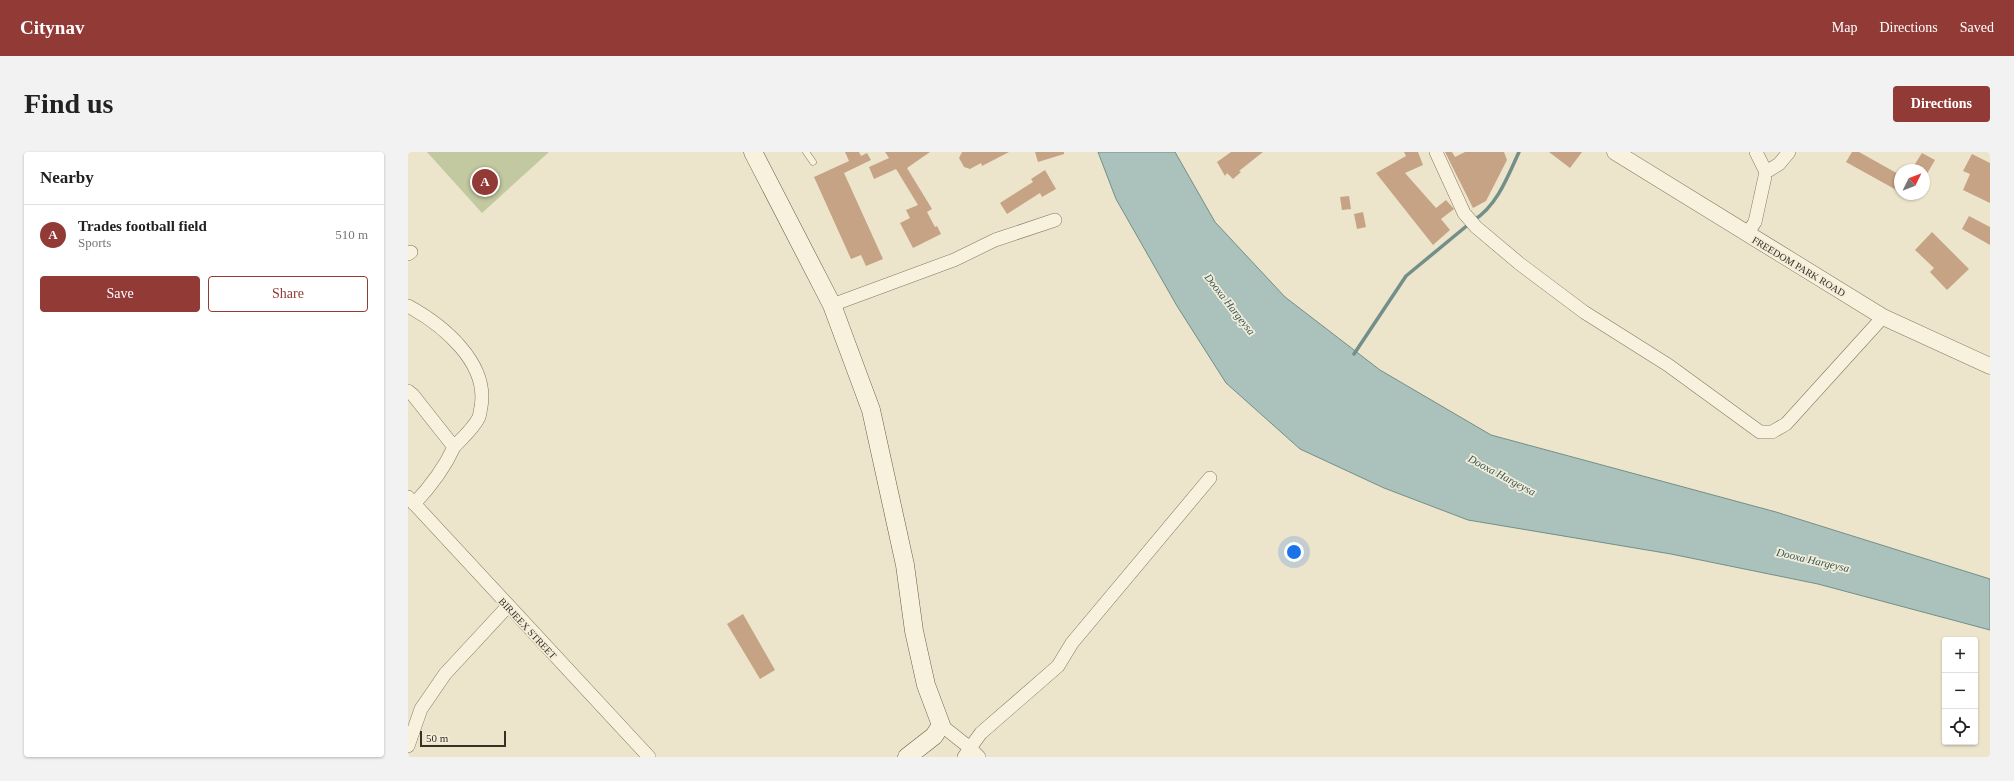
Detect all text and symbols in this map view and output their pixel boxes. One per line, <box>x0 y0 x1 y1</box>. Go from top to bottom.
text: Citynav <box>20 17 84 38</box>
text: Map <box>1832 20 1857 35</box>
text: Directions <box>1879 20 1938 35</box>
text: Saved <box>1960 20 1994 35</box>
button: Directions <box>1893 86 1990 122</box>
text: Find us <box>24 88 114 119</box>
north arrow <box>1894 164 1930 200</box>
pin: A <box>472 167 498 197</box>
text: Nearby <box>40 168 94 187</box>
text: Trades football field <box>78 218 207 234</box>
text: A <box>48 227 58 242</box>
text: 510 m <box>335 227 368 242</box>
street label: FREEDOM PARK ROAD <box>1750 234 1847 299</box>
text: Sports <box>78 235 111 250</box>
water label: Dooxa Hargeysa <box>1202 270 1258 337</box>
button: Save <box>40 276 200 312</box>
button: Share <box>208 276 368 312</box>
water label: Dooxa Hargeysa <box>1465 452 1538 498</box>
your location <box>1284 542 1304 562</box>
water label: Dooxa Hargeysa <box>1774 546 1851 574</box>
street label: BIRJEEX STREET <box>497 596 559 661</box>
map controls <box>1942 637 1978 745</box>
button: + <box>1942 637 1978 673</box>
button: − <box>1942 673 1978 709</box>
button: locate <box>1942 709 1978 745</box>
scale bar <box>420 729 506 748</box>
text: 50 m <box>426 732 448 744</box>

